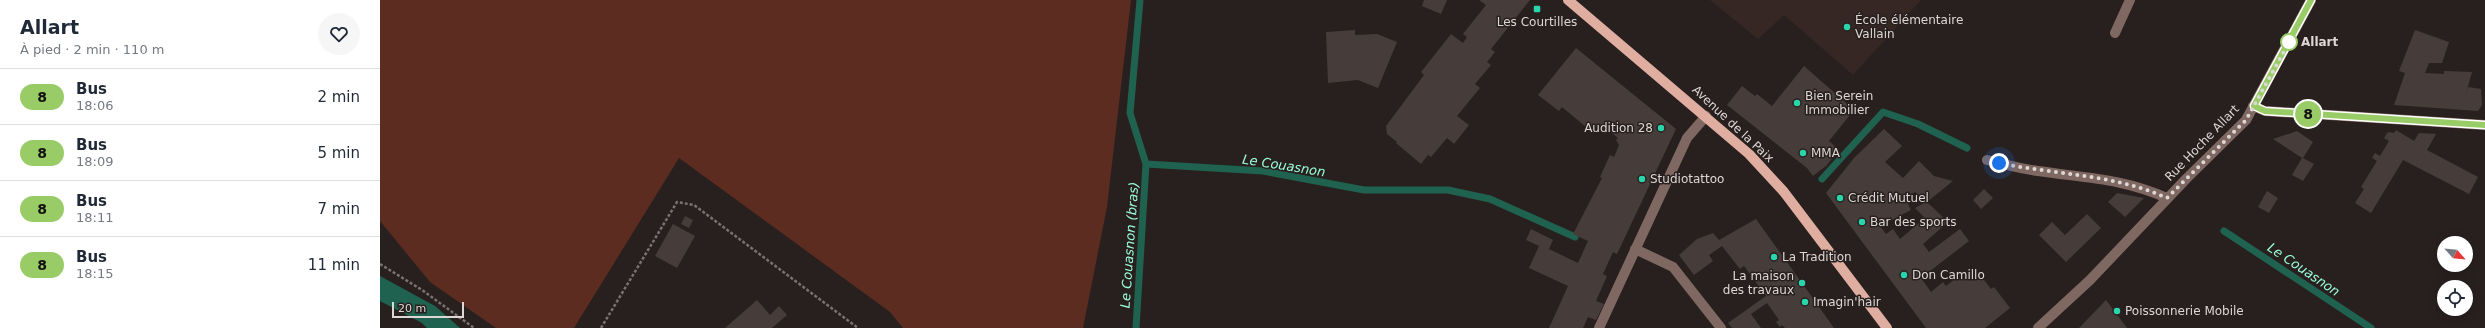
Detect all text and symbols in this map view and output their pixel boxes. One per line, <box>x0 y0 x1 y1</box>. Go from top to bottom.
marker: Les Courtilles <box>1532 4 1542 14</box>
place label: École élémentaire Vallain <box>1855 12 1963 41</box>
button: heart <box>318 13 360 55</box>
place label: Les Courtilles <box>1497 15 1577 29</box>
text: Allart <box>20 16 79 38</box>
marker: École élémentaire Vallain <box>1842 22 1852 32</box>
marker: Allart <box>2280 33 2298 51</box>
place label: Allart <box>2301 35 2339 49</box>
text: À pied · 2 min · 110 m <box>20 42 164 57</box>
text: Bus <box>76 80 107 98</box>
street label: Avenue de la Paix <box>1689 83 1777 165</box>
text: 2 min <box>317 88 360 106</box>
text: 8 <box>37 89 47 105</box>
place label: Bien Serein Immobilier <box>1805 89 1873 117</box>
text: 18:06 <box>76 98 113 113</box>
marker: Bien Serein Immobilier <box>1792 98 1802 108</box>
line badge: 8 <box>2295 101 2321 127</box>
street label: Rue Hoche Allart <box>2162 102 2242 184</box>
text: 8 <box>2303 106 2313 122</box>
place label: Audition 28 <box>1584 121 1653 135</box>
marker: Audition 28 <box>1656 123 1666 133</box>
text: Bus <box>76 136 107 154</box>
text: 5 min <box>317 144 360 162</box>
text: 8 <box>37 145 47 161</box>
place label: MMA <box>1811 146 1841 160</box>
marker: MMA <box>1798 148 1808 158</box>
water label: Le Couasnon <box>1241 152 1326 179</box>
your location <box>1989 153 2009 173</box>
text: 18:09 <box>76 154 113 169</box>
place label: Studiotattoo <box>1650 172 1724 186</box>
marker: Studiotattoo <box>1637 174 1647 184</box>
water label: Le Couasnon (bras) <box>1118 181 1141 309</box>
place label: Crédit Mutuel <box>1848 191 1929 205</box>
text: Bus <box>76 192 107 210</box>
marker: Crédit Mutuel <box>1835 193 1845 203</box>
text: 7 min <box>317 200 360 218</box>
text: 8 <box>37 201 47 217</box>
text: 18:11 <box>76 210 113 225</box>
place label: Bar des sports <box>1870 215 1957 229</box>
marker: Bar des sports <box>1857 217 1867 227</box>
north arrow <box>2437 236 2473 272</box>
map controls <box>2437 236 2473 316</box>
water label: Le Couasnon <box>2265 240 2343 299</box>
text: Bus <box>76 248 107 266</box>
place label: La Tradition <box>1782 250 1852 264</box>
marker: La Tradition <box>1769 252 1779 262</box>
text: 11 min <box>308 256 360 274</box>
text: 8 <box>37 257 47 273</box>
text: 18:15 <box>76 266 113 281</box>
place label: Don Camillo <box>1912 268 1985 282</box>
place label: La maison des travaux <box>1723 269 1794 297</box>
marker: Don Camillo <box>1899 270 1909 280</box>
marker: La maison des travaux <box>1797 278 1807 288</box>
button: locate <box>2437 280 2473 316</box>
place label: Imagin'hair <box>1813 295 1881 309</box>
marker: Imagin'hair <box>1800 297 1810 307</box>
scale bar <box>392 300 464 319</box>
text: 20 m <box>398 302 426 315</box>
place label: Poissonnerie Mobile <box>2125 304 2244 318</box>
marker: Poissonnerie Mobile <box>2112 306 2122 316</box>

